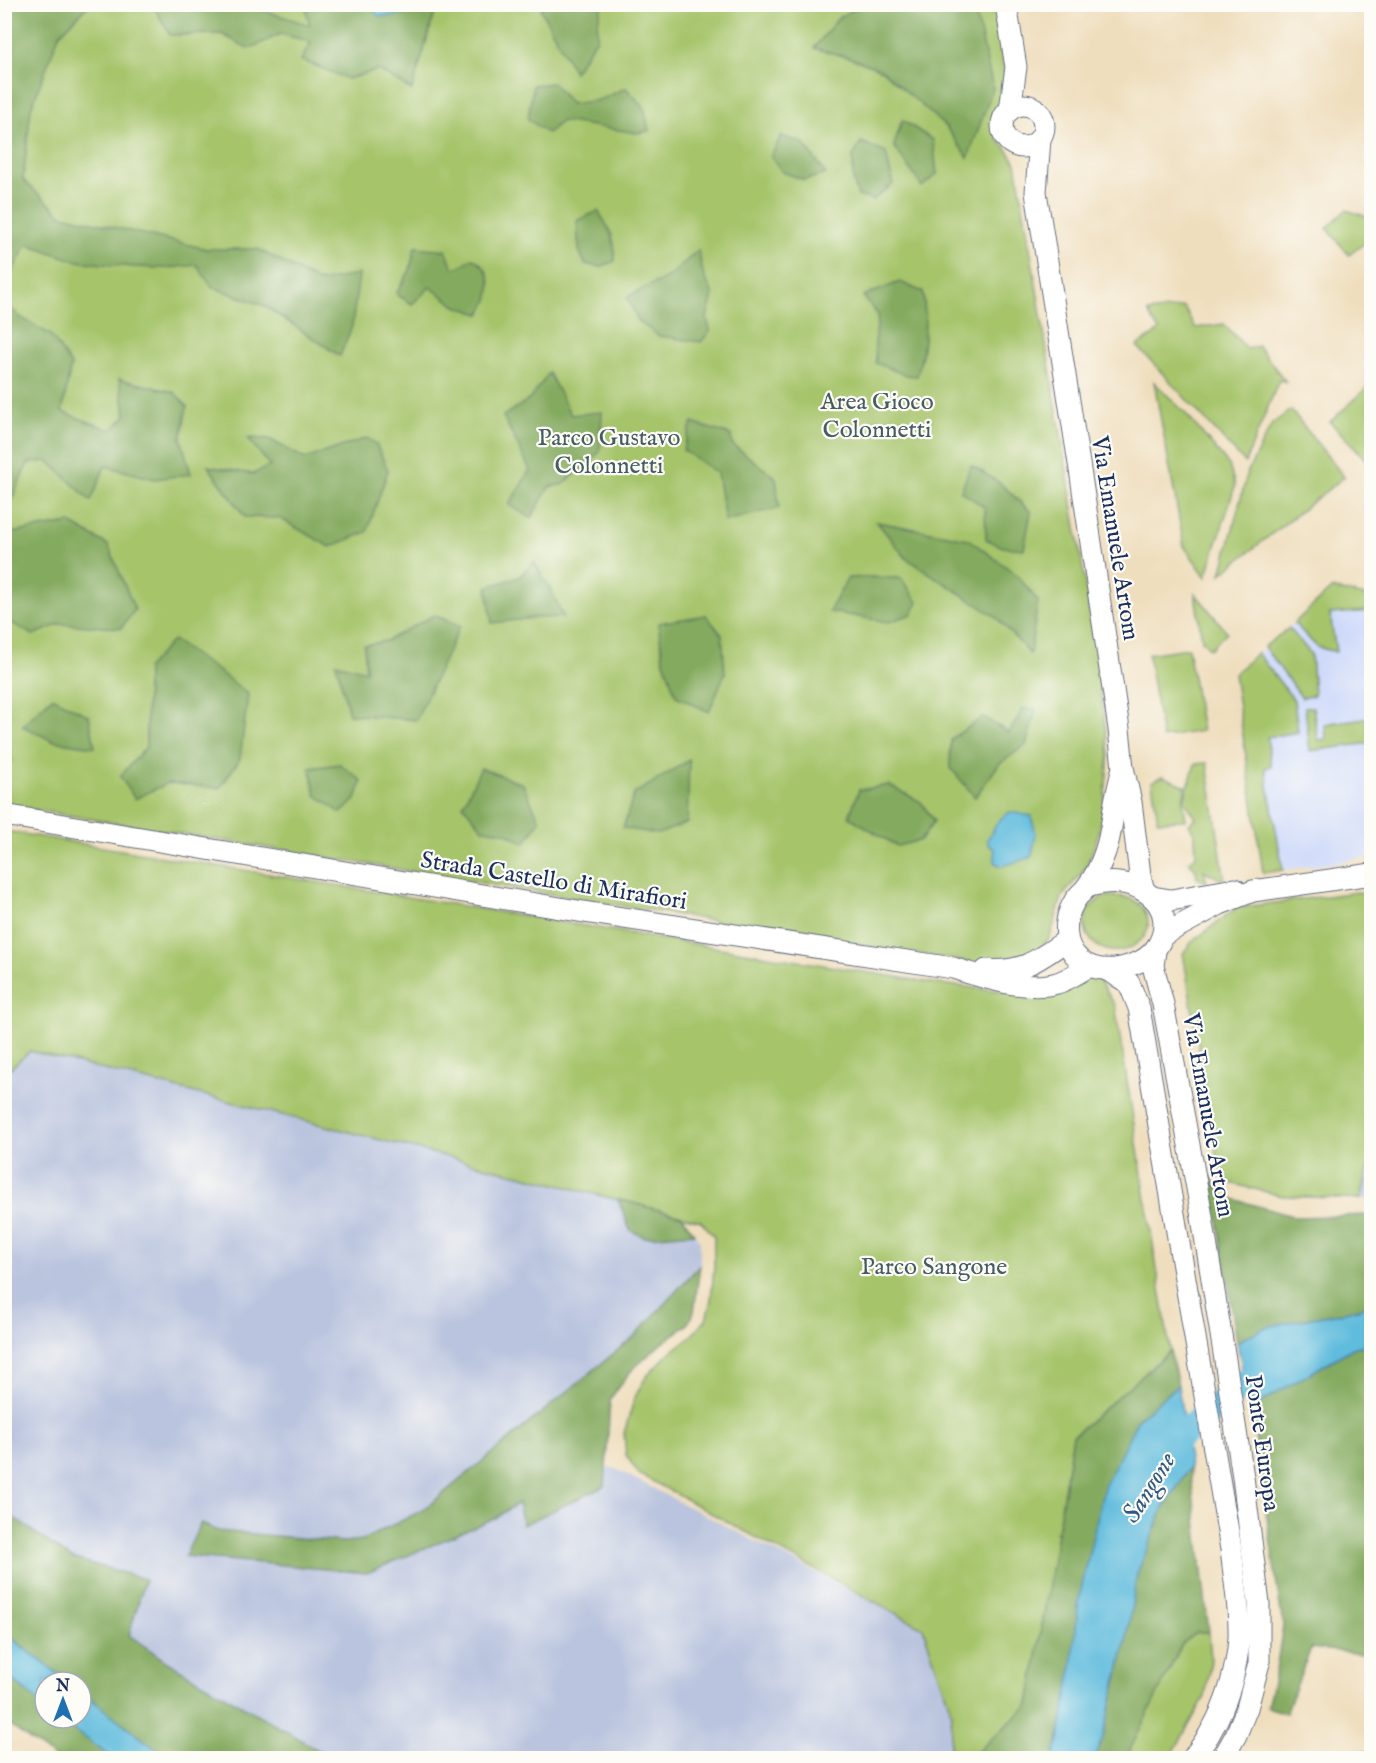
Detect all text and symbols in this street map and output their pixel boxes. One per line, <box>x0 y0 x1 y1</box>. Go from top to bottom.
park label: Area Gioco Colonnetti <box>819 387 934 446</box>
park label: Parco Gustavo Colonnetti <box>537 423 681 482</box>
street label: Via Emanuele Artom <box>1083 433 1146 643</box>
street label: Strada Castello di Mirafiori <box>418 845 689 918</box>
street label: Via Emanuele Artom <box>1174 1010 1241 1220</box>
park label: Parco Sangone <box>861 1252 1007 1283</box>
street label: Ponte Europa <box>1237 1373 1287 1514</box>
water label: Sangone <box>1115 1446 1185 1530</box>
north arrow <box>33 1670 93 1730</box>
text: N <box>55 1677 70 1697</box>

